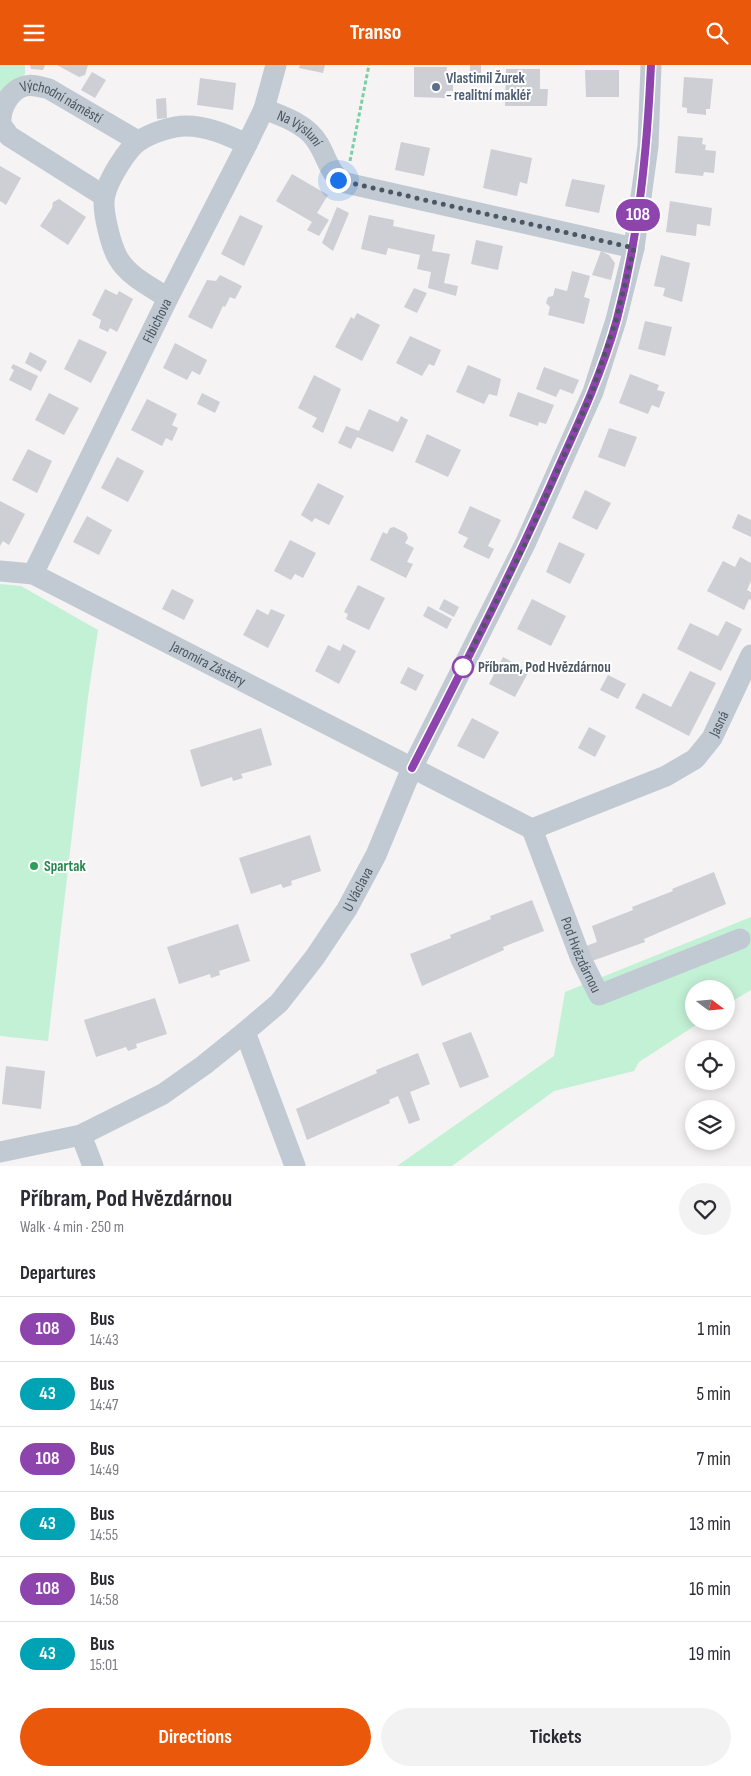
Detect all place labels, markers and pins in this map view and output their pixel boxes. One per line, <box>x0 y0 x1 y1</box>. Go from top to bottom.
place label: Vlastimil Žurek - realitní makléř <box>446 69 531 105</box>
marker: Vlastimil Žurek - realitní makléř <box>430 81 442 93</box>
marker: Příbram, Pod Hvězdárnou <box>452 656 474 678</box>
place label: Příbram, Pod Hvězdárnou <box>478 658 611 677</box>
place label: Spartak <box>44 857 86 876</box>
marker: Spartak <box>28 860 40 872</box>

